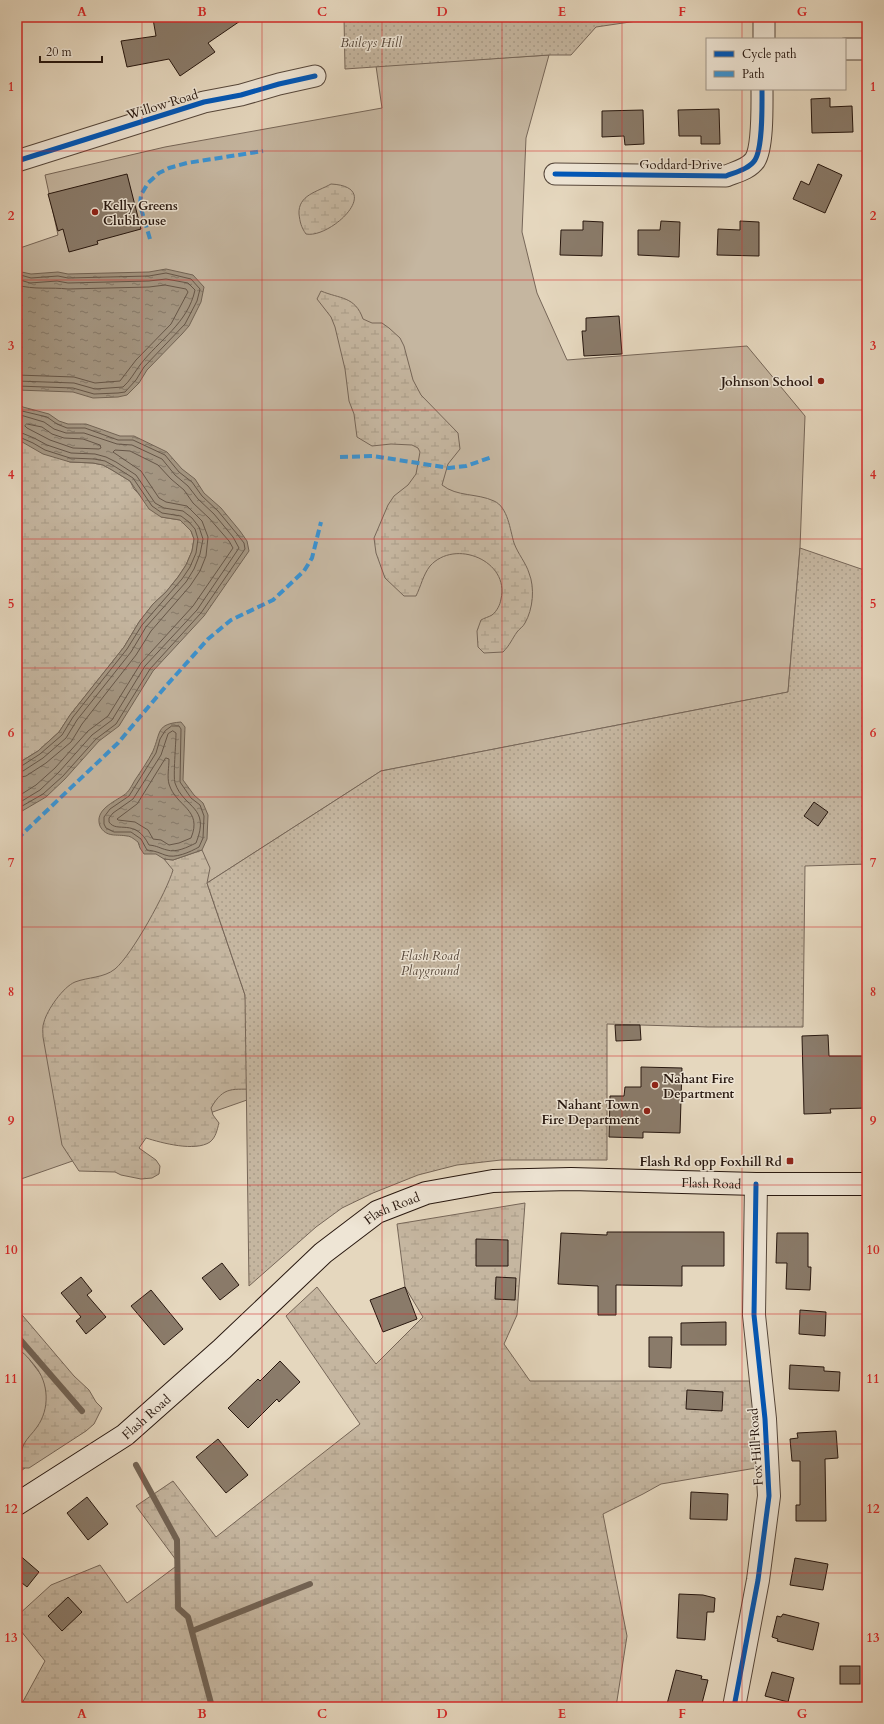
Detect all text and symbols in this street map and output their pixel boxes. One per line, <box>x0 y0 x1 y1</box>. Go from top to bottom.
text: A <box>77 3 87 21</box>
text: B <box>197 3 207 21</box>
text: C <box>317 3 327 21</box>
text: D <box>436 3 448 21</box>
text: E <box>558 3 566 21</box>
text: F <box>678 3 686 21</box>
text: G <box>797 3 808 21</box>
park label: Baileys Hill <box>340 34 402 52</box>
scale bar <box>40 38 102 64</box>
legend <box>706 38 846 90</box>
text: 20 m <box>46 44 73 60</box>
text: Cycle path <box>742 46 797 62</box>
text: Path <box>742 66 765 82</box>
text: 1 <box>8 78 14 96</box>
text: 1 <box>870 78 876 96</box>
street label: Willow Road <box>123 85 200 125</box>
street label: Goddard Drive <box>639 156 723 174</box>
place label: Kelly Greens Clubhouse <box>103 197 178 230</box>
text: 2 <box>8 207 15 225</box>
marker: Kelly Greens Clubhouse <box>90 207 100 217</box>
text: 2 <box>870 207 877 225</box>
text: 3 <box>8 337 15 355</box>
text: 3 <box>870 337 877 355</box>
place label: Johnson School <box>719 373 813 391</box>
marker: Johnson School <box>816 376 826 386</box>
text: 4 <box>8 466 15 484</box>
text: 4 <box>870 466 877 484</box>
text: 5 <box>8 595 14 613</box>
text: 5 <box>870 595 876 613</box>
text: 6 <box>8 724 15 742</box>
text: 6 <box>870 724 877 742</box>
text: 7 <box>8 854 15 872</box>
text: 7 <box>870 854 877 872</box>
park label: Flash Road Playground <box>401 947 460 980</box>
text: 8 <box>8 983 14 1001</box>
text: 8 <box>870 983 876 1001</box>
place label: Nahant Fire Department <box>663 1070 735 1103</box>
marker: Nahant Fire Department <box>650 1080 660 1090</box>
place label: Nahant Town Fire Department <box>541 1096 640 1129</box>
marker: Nahant Town Fire Department <box>642 1106 652 1116</box>
text: 9 <box>8 1112 15 1130</box>
text: 9 <box>870 1112 877 1130</box>
place label: Flash Rd opp Foxhill Rd <box>639 1153 783 1171</box>
marker: Flash Rd opp Foxhill Rd <box>785 1156 795 1166</box>
street label: Flash Road <box>681 1174 742 1194</box>
street label: Flash Road <box>360 1188 423 1229</box>
text: 10 <box>4 1241 18 1259</box>
text: 10 <box>866 1241 880 1259</box>
text: 11 <box>4 1370 18 1388</box>
text: 11 <box>866 1370 880 1388</box>
street label: Flash Road <box>118 1391 175 1444</box>
street label: Fox Hill Road <box>744 1408 768 1486</box>
text: 12 <box>4 1500 18 1518</box>
text: 12 <box>866 1500 880 1518</box>
text: 13 <box>4 1629 18 1647</box>
text: 13 <box>866 1629 880 1647</box>
text: A <box>77 1705 87 1723</box>
text: B <box>197 1705 207 1723</box>
text: C <box>317 1705 327 1723</box>
text: D <box>436 1705 448 1723</box>
text: E <box>558 1705 566 1723</box>
text: F <box>678 1705 686 1723</box>
text: G <box>797 1705 808 1723</box>

